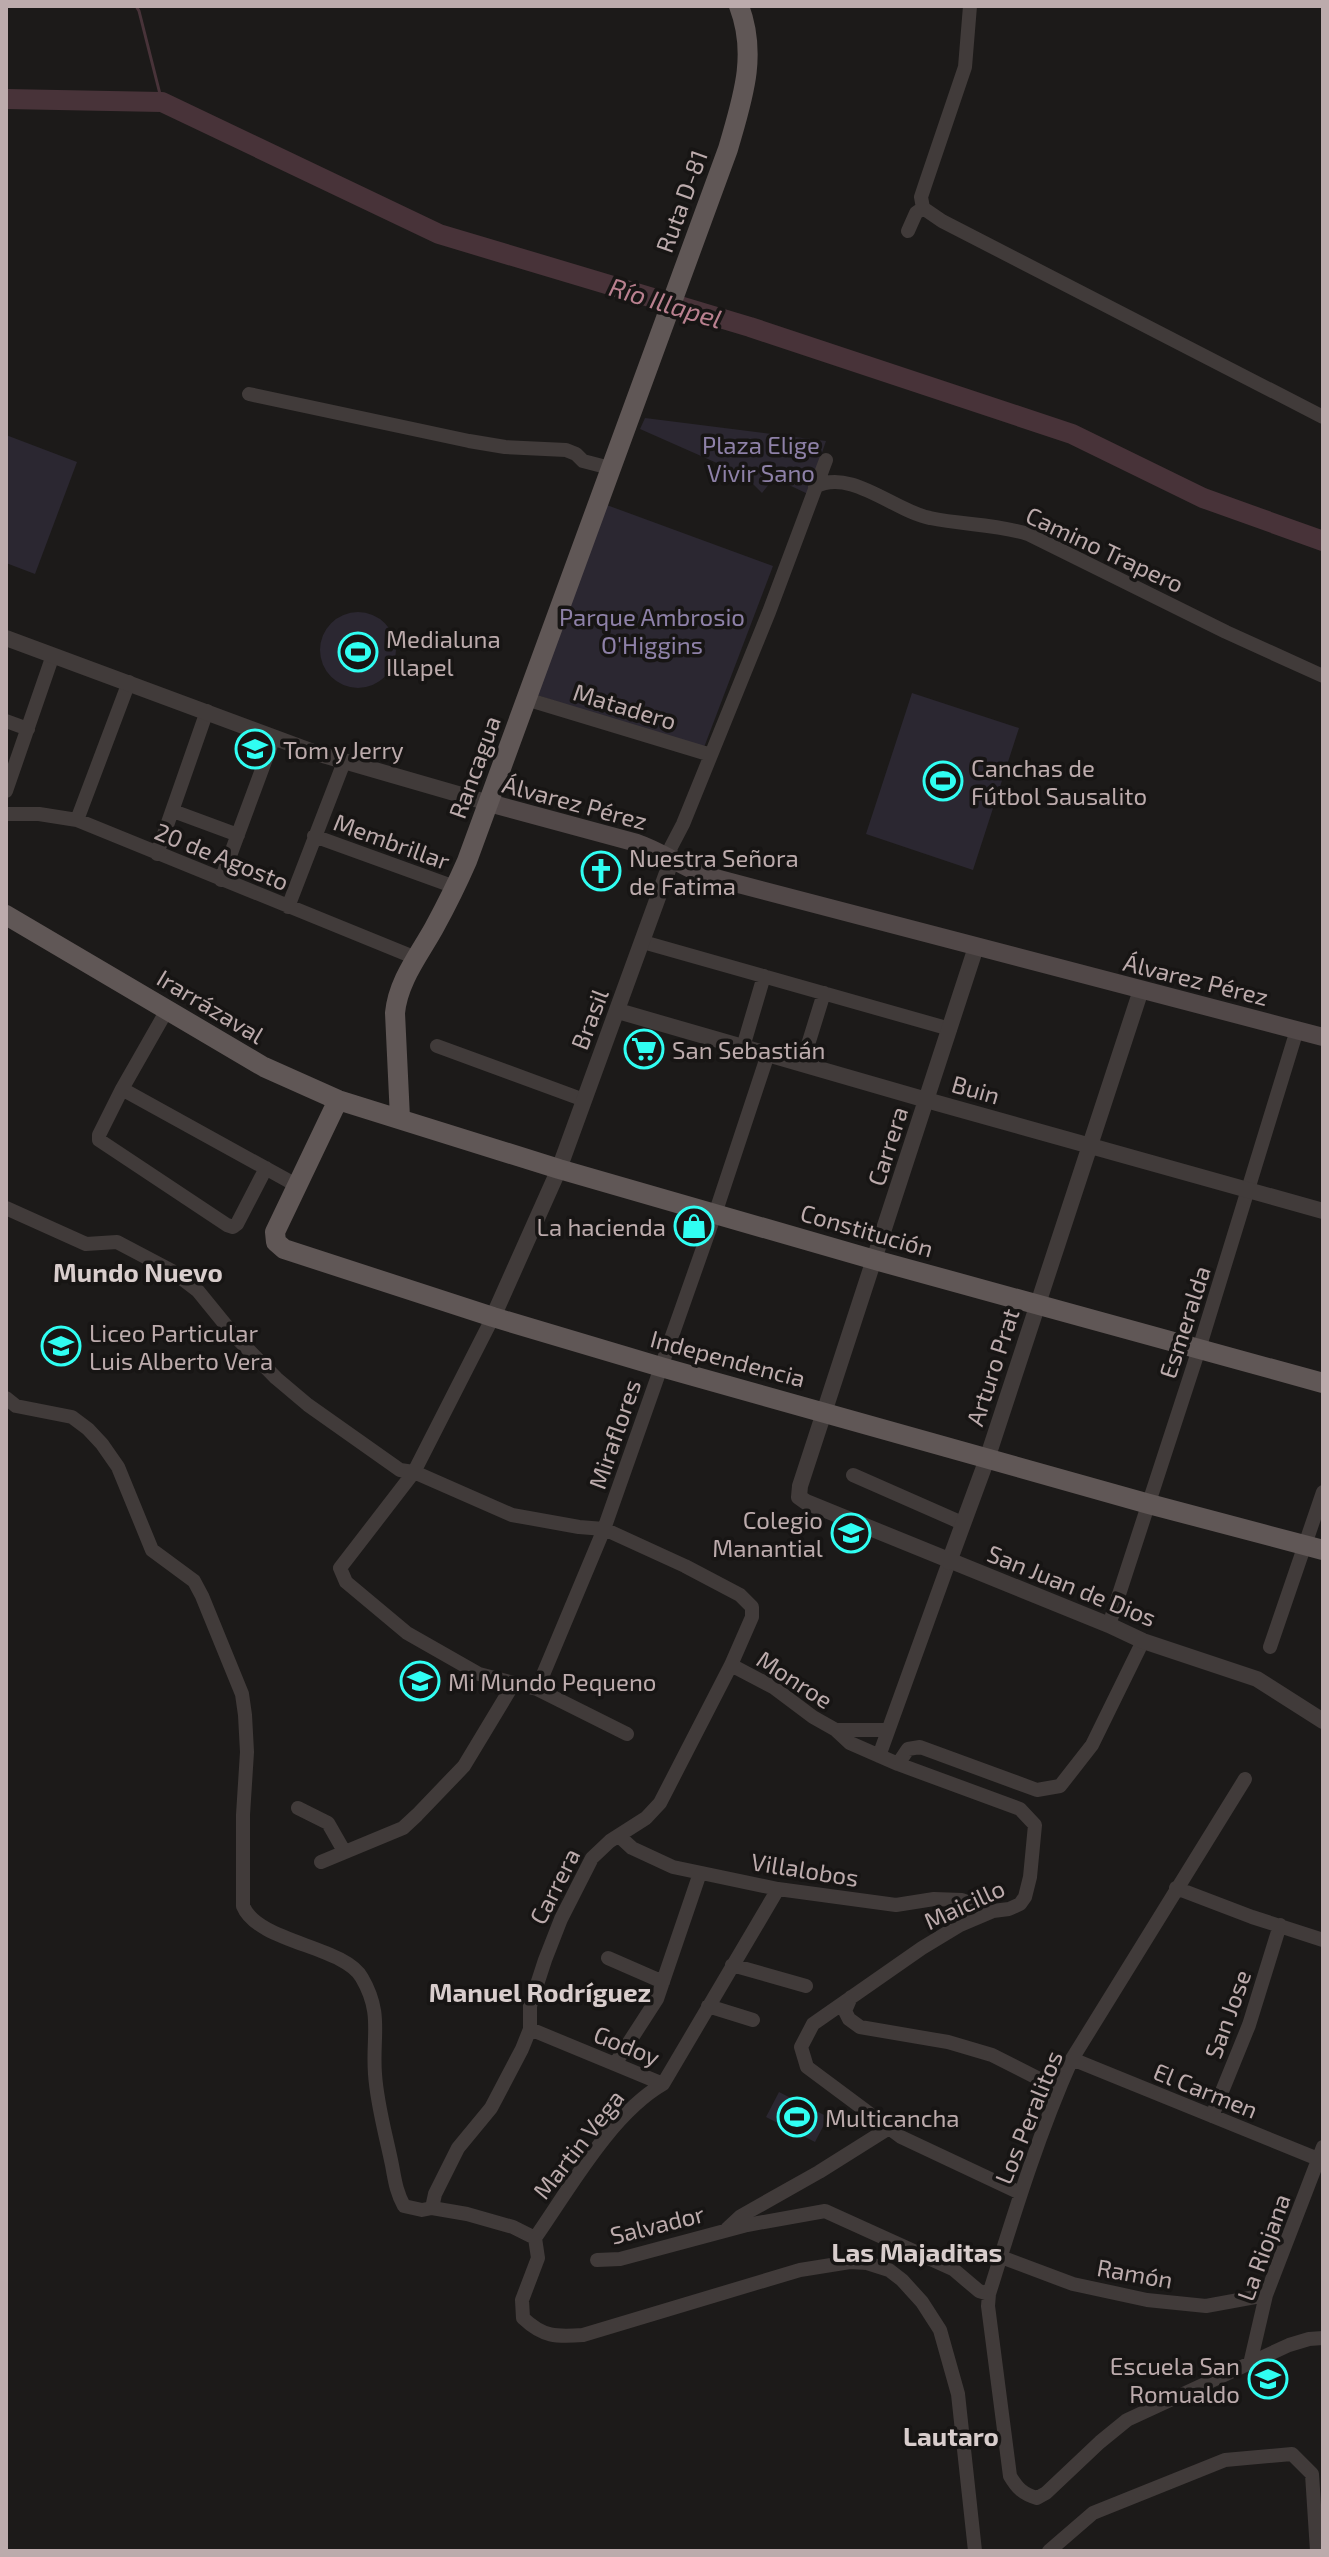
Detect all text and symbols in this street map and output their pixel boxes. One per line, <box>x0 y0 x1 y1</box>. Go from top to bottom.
street label: Ruta D-81 <box>649 146 713 256</box>
water label: Río Illapel <box>606 270 726 334</box>
park label: Plaza Elige Vivir Sano <box>702 430 820 487</box>
street label: Camino Trapero <box>1022 500 1188 598</box>
park label: Parque Ambrosio O'Higgins <box>559 602 745 659</box>
place label: Medialuna Illapel <box>386 624 501 681</box>
sports icon: Medialuna Illapel <box>337 631 379 673</box>
street label: Matadero <box>570 677 680 735</box>
street label: Rancagua <box>442 712 506 822</box>
school or university icon: Tom y Jerry <box>234 728 276 770</box>
place label: Tom y Jerry <box>283 735 404 764</box>
place label: Canchas de Fútbol Sausalito <box>971 753 1147 810</box>
sports icon: Canchas de Fútbol Sausalito <box>922 760 964 802</box>
street label: Álvarez Pérez <box>500 769 650 835</box>
street label: Membrillar <box>330 807 454 875</box>
street label: 20 de Agosto <box>151 816 293 896</box>
place label: Nuestra Señora de Fatima <box>629 843 799 900</box>
church icon: Nuestra Señora de Fatima <box>580 850 622 892</box>
street label: Álvarez Pérez <box>1120 947 1272 1011</box>
street label: Irarrázaval <box>152 963 270 1049</box>
street label: Brasil <box>564 984 614 1054</box>
supermarket icon: San Sebastián <box>623 1028 665 1070</box>
place label: San Sebastián <box>672 1035 826 1064</box>
street label: Buin <box>949 1068 1003 1110</box>
street label: Carrera <box>861 1103 913 1189</box>
street label: Constitución <box>797 1197 937 1263</box>
shop icon: La hacienda <box>673 1205 715 1247</box>
place label: La hacienda <box>537 1212 666 1241</box>
district label: Mundo Nuevo <box>53 1256 223 1287</box>
street label: Esmeralda <box>1152 1262 1216 1382</box>
street label: Arturo Prat <box>959 1305 1025 1429</box>
place label: Liceo Particular Luis Alberto Vera <box>89 1318 273 1375</box>
street label: Independencia <box>647 1323 809 1393</box>
school or university icon: Liceo Particular Luis Alberto Vera <box>40 1325 82 1367</box>
street label: Miraflores <box>582 1375 646 1493</box>
place label: Colegio Manantial <box>712 1505 823 1562</box>
school or university icon: Colegio Manantial <box>830 1512 872 1554</box>
street label: San Juan de Dios <box>983 1538 1161 1632</box>
street label: Monroe <box>752 1644 838 1714</box>
school or university icon: Mi Mundo Pequeno <box>399 1660 441 1702</box>
place label: Mi Mundo Pequeno <box>448 1667 657 1696</box>
street label: Carrera <box>523 1843 585 1929</box>
street label: Villalobos <box>749 1846 861 1892</box>
street label: Maicillo <box>919 1873 1009 1935</box>
street label: San Jose <box>1198 1966 1256 2062</box>
district label: Manuel Rodríguez <box>429 1976 651 2007</box>
street label: Godoy <box>590 2019 665 2071</box>
street label: Los Peralitos <box>988 2046 1068 2188</box>
street label: El Carmen <box>1150 2056 1262 2124</box>
street label: Martin Vega <box>526 2084 630 2204</box>
sports icon: Multicancha <box>776 2096 818 2138</box>
place label: Multicancha <box>825 2103 960 2132</box>
street label: La Riojana <box>1230 2190 1296 2304</box>
street label: Salvador <box>607 2198 707 2250</box>
district label: Las Majaditas <box>832 2236 1002 2267</box>
street label: Ramón <box>1095 2252 1175 2294</box>
place label: Escuela San Romualdo <box>1110 2351 1240 2408</box>
school or university icon: Escuela San Romualdo <box>1247 2358 1289 2400</box>
district label: Lautaro <box>903 2420 999 2451</box>

